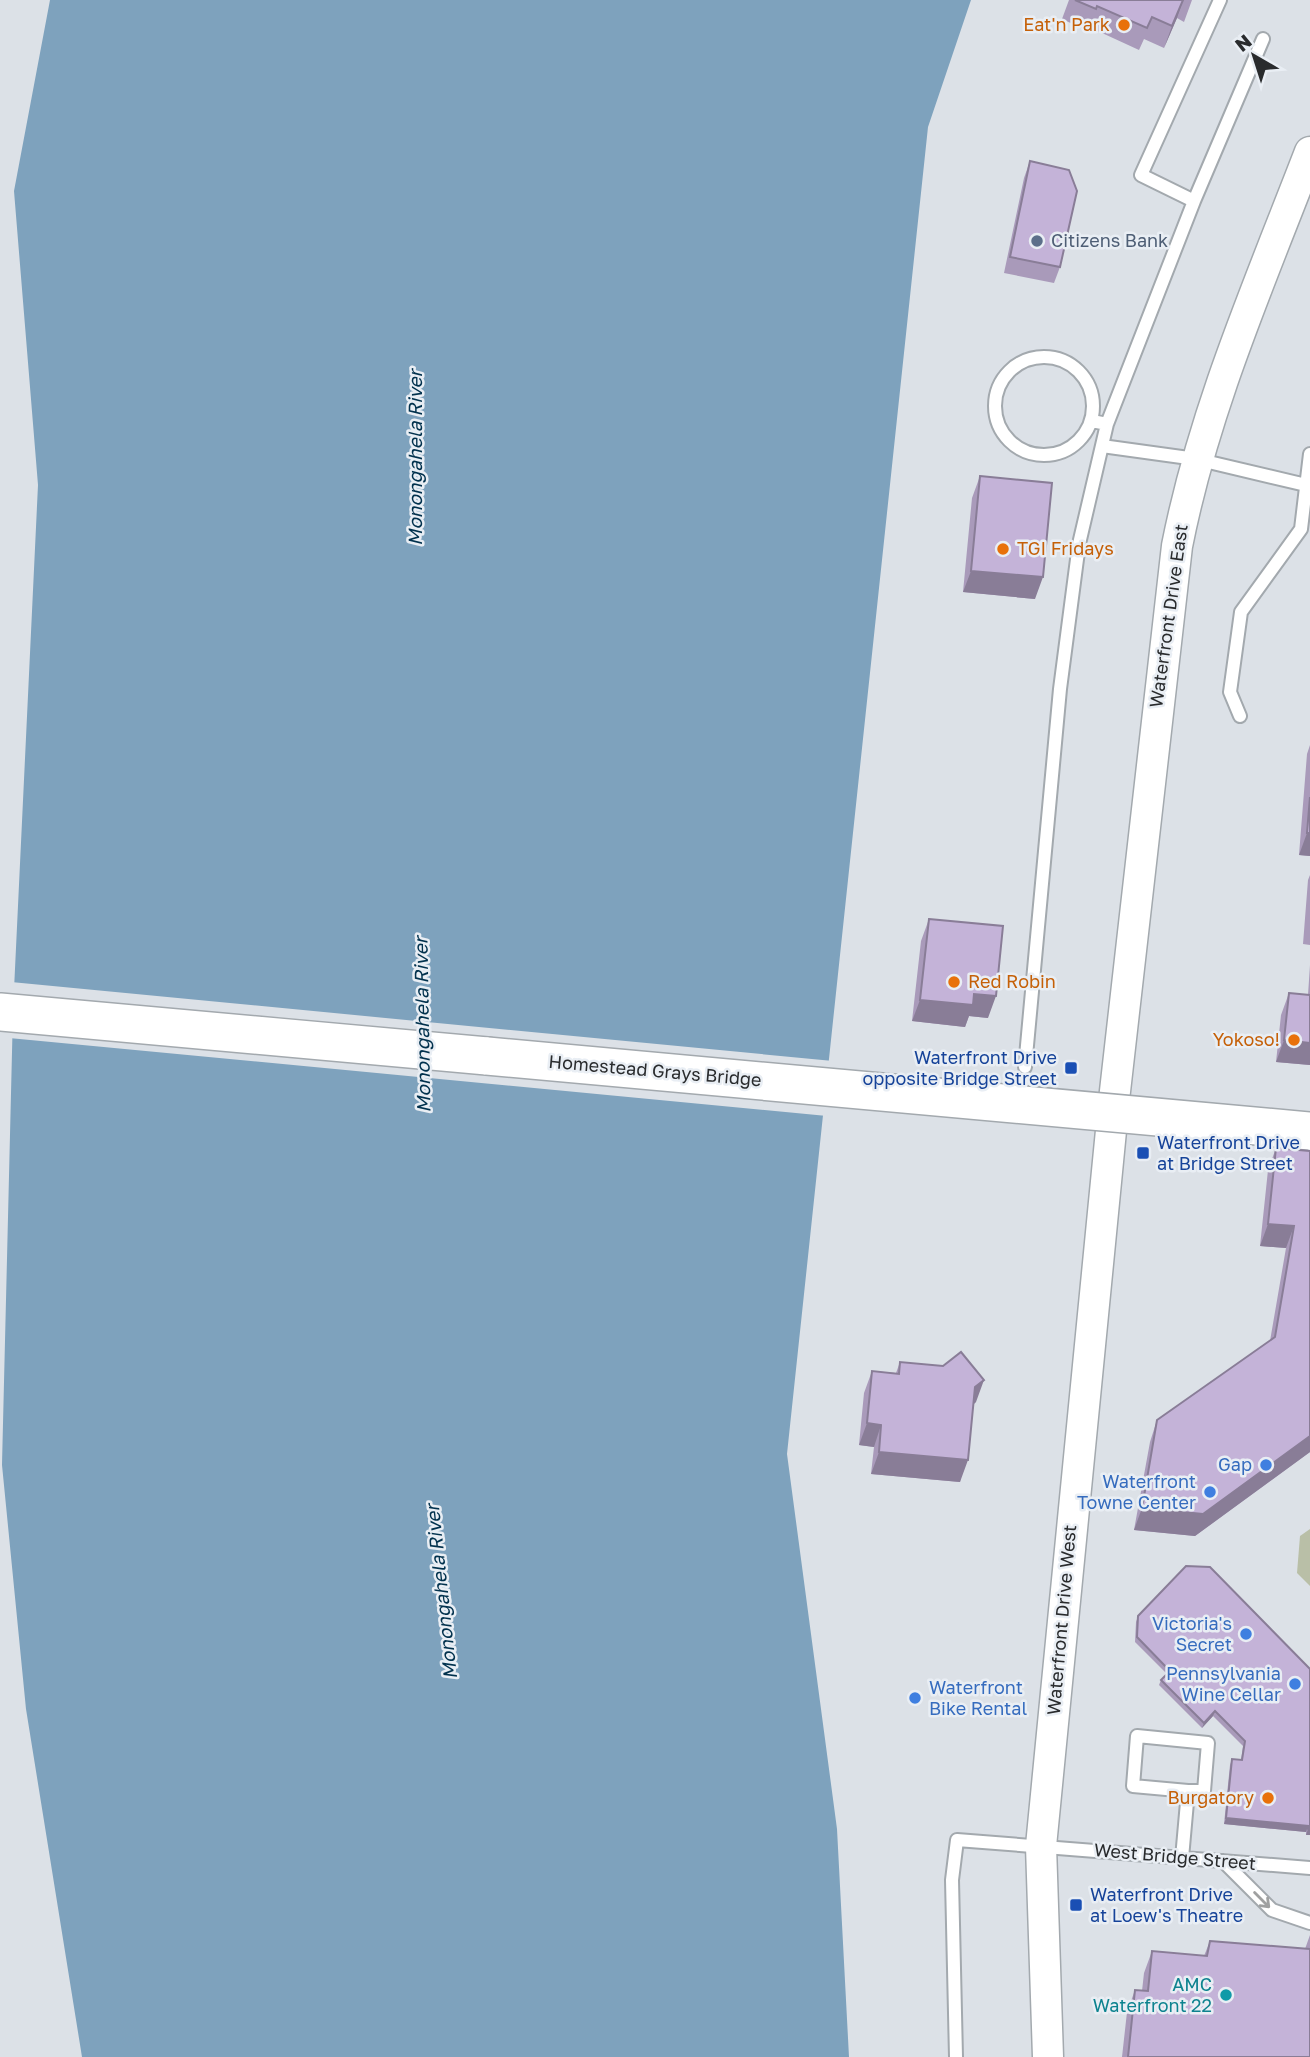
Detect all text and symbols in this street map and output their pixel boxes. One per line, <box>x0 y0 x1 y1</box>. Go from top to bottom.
place label: Eat'n Park <box>1023 13 1110 35</box>
marker: Eat'n Park <box>1116 17 1132 33</box>
north arrow <box>1219 21 1289 91</box>
text: N <box>1230 29 1256 56</box>
place label: Citizens Bank <box>1051 229 1168 251</box>
marker: Citizens Bank <box>1029 233 1045 249</box>
water label: Monongahela River <box>403 367 426 546</box>
street label: Waterfront Drive East <box>1144 523 1192 709</box>
place label: TGI Fridays <box>1017 537 1114 559</box>
marker: TGI Fridays <box>995 541 1011 557</box>
water label: Monongahela River <box>408 934 435 1113</box>
place label: Red Robin <box>968 970 1056 992</box>
marker: Red Robin <box>946 974 962 990</box>
place label: Yokoso! <box>1213 1028 1280 1050</box>
marker: Yokoso! <box>1286 1032 1302 1048</box>
place label: Waterfront Drive opposite Bridge Street <box>862 1046 1057 1089</box>
street label: Homestead Grays Bridge <box>548 1050 762 1090</box>
marker: Waterfront Drive opposite Bridge Street <box>1063 1060 1079 1076</box>
place label: Waterfront Drive at Bridge Street <box>1157 1131 1300 1174</box>
marker: Waterfront Drive at Bridge Street <box>1135 1145 1151 1161</box>
place label: Gap <box>1218 1453 1252 1475</box>
marker: Gap <box>1258 1457 1274 1473</box>
place label: Waterfront Towne Center <box>1077 1470 1196 1513</box>
marker: Waterfront Towne Center <box>1202 1484 1218 1500</box>
water label: Monongahela River <box>420 1501 461 1681</box>
street label: Waterfront Drive West <box>1042 1524 1080 1716</box>
place label: Victoria's Secret <box>1152 1612 1232 1655</box>
marker: Victoria's Secret <box>1238 1626 1254 1642</box>
place label: Pennsylvania Wine Cellar <box>1166 1662 1281 1705</box>
place label: Waterfront Bike Rental <box>929 1676 1027 1719</box>
marker: Pennsylvania Wine Cellar <box>1287 1676 1303 1692</box>
marker: Waterfront Bike Rental <box>907 1690 923 1706</box>
place label: Burgatory <box>1168 1786 1254 1808</box>
marker: Burgatory <box>1260 1790 1276 1806</box>
street label: West Bridge Street <box>1093 1838 1257 1874</box>
place label: Waterfront Drive at Loew's Theatre <box>1090 1883 1243 1926</box>
one-way arrow <box>1253 1891 1270 1908</box>
marker: Waterfront Drive at Loew's Theatre <box>1068 1897 1084 1913</box>
place label: AMC Waterfront 22 <box>1093 1973 1212 2016</box>
marker: AMC Waterfront 22 <box>1218 1987 1234 2003</box>

